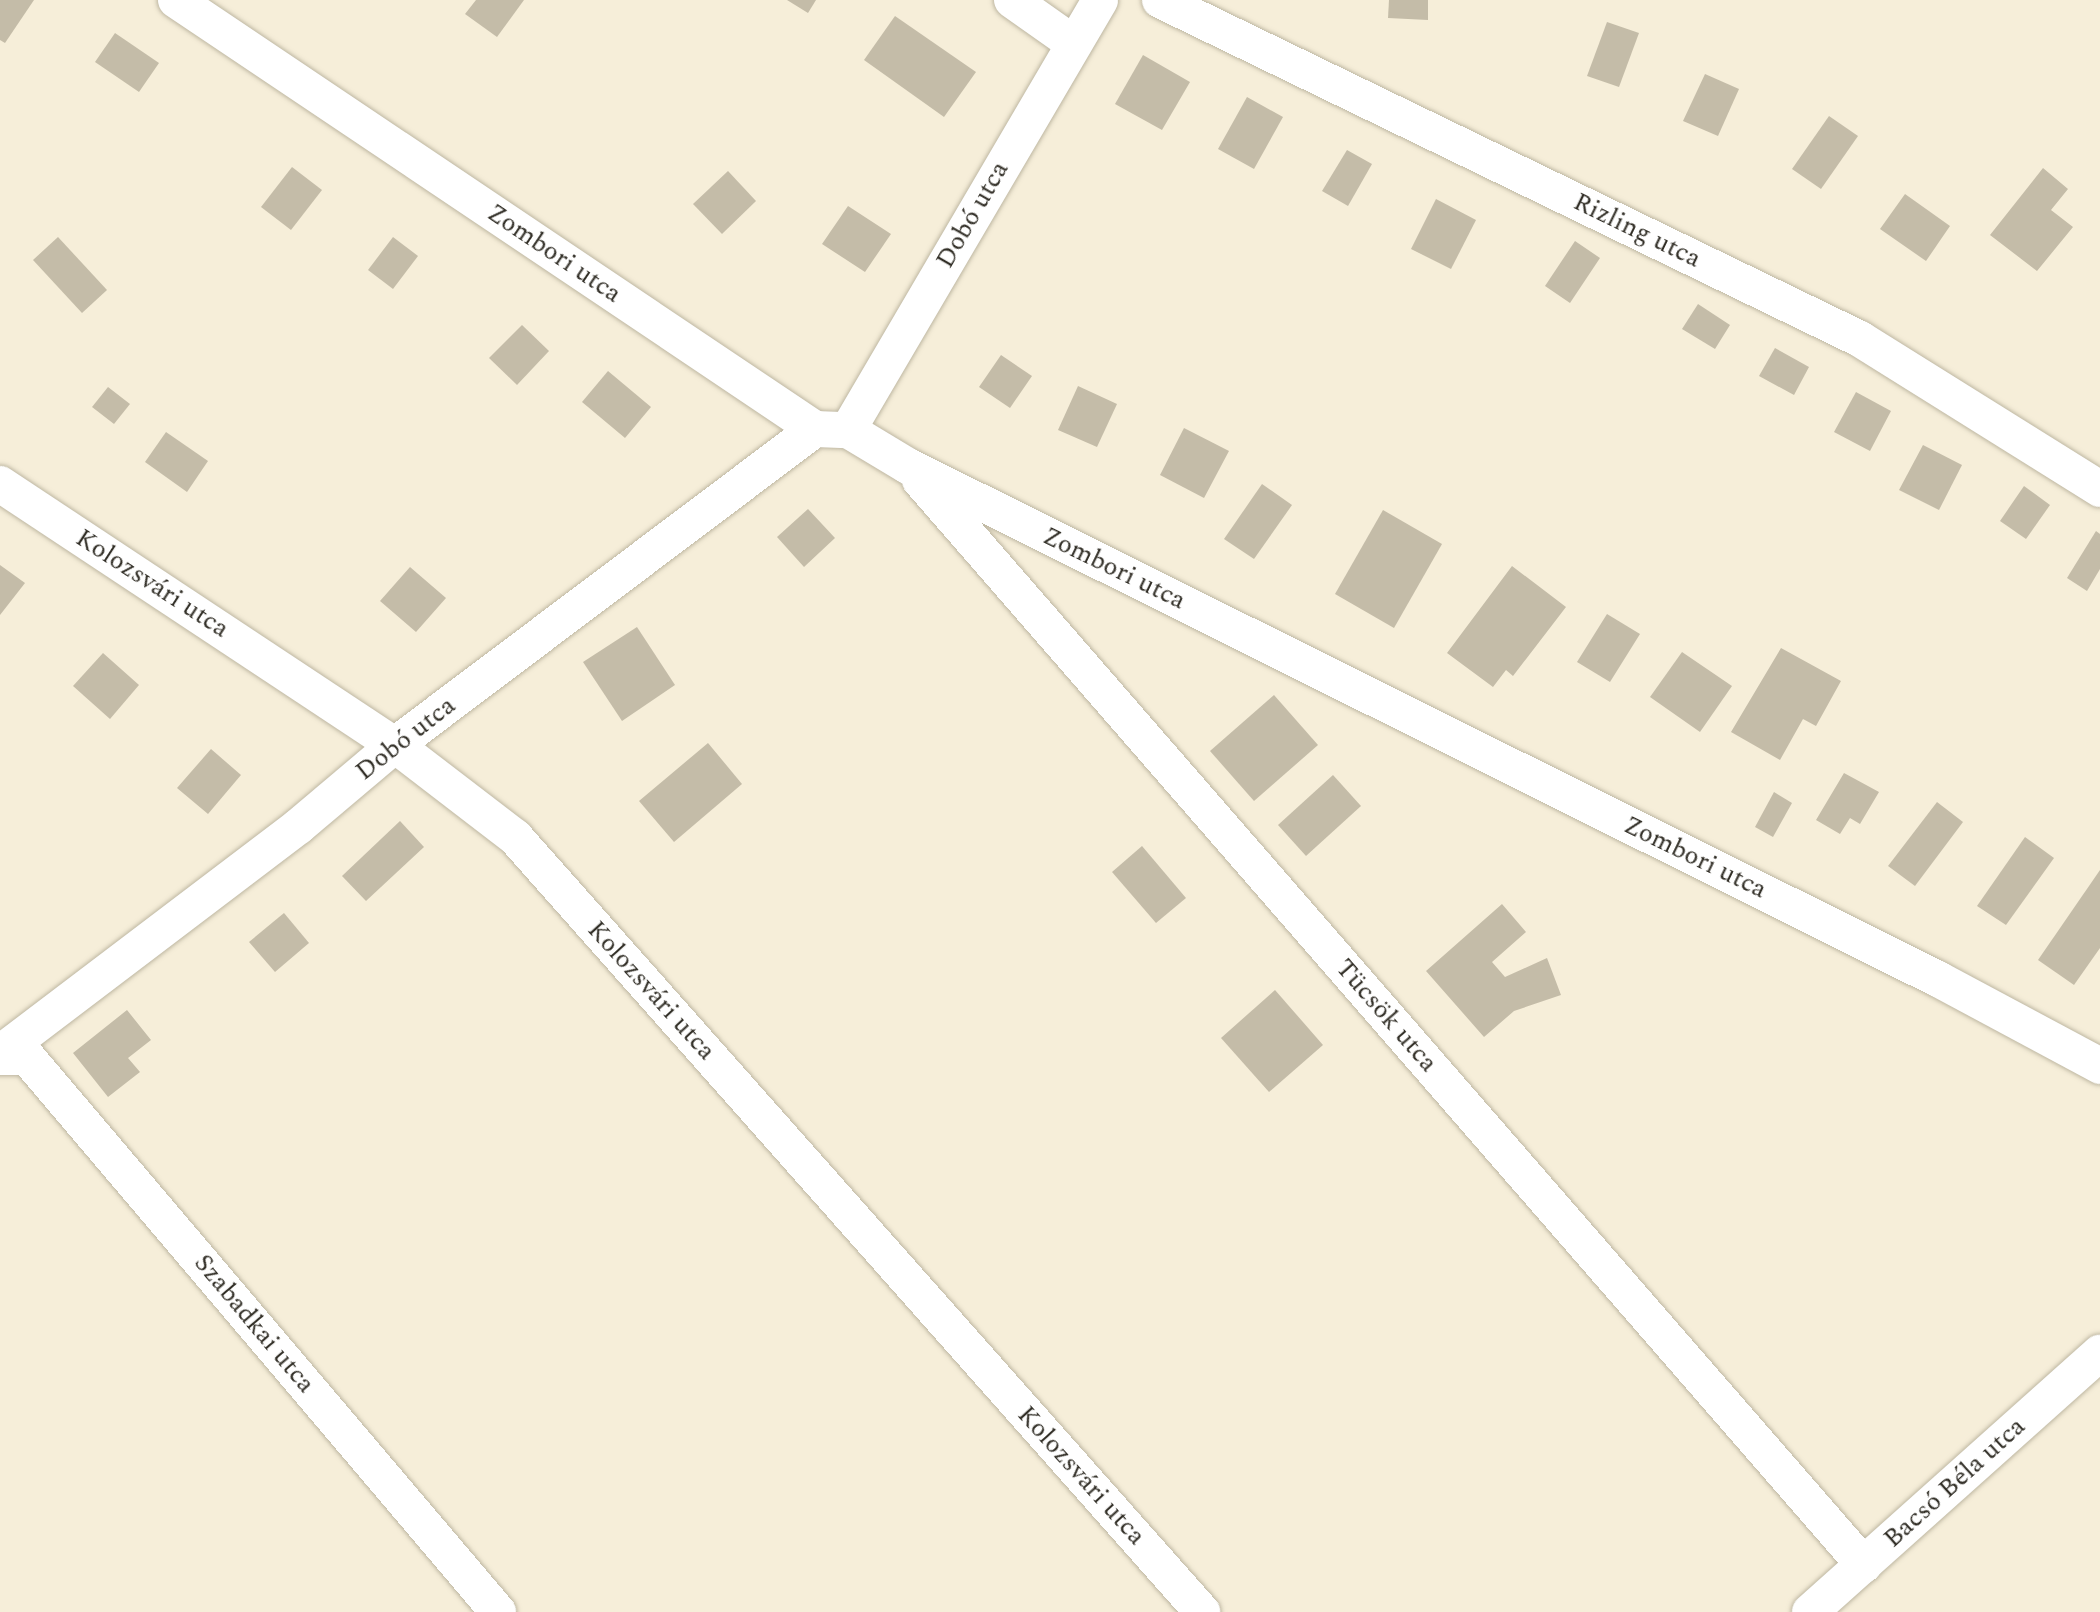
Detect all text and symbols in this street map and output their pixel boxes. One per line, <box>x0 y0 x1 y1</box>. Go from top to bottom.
street label: Dobó utca <box>930 156 1016 274</box>
street label: Rizling utca <box>1568 187 1706 275</box>
street label: Zombori utca <box>481 198 627 310</box>
street label: Zombori utca <box>1037 521 1191 617</box>
street label: Kolozsvári utca <box>69 523 235 645</box>
street label: Dobó utca <box>350 690 462 788</box>
street label: Zombori utca <box>1618 810 1772 906</box>
street label: Kolozsvári utca <box>580 915 722 1067</box>
street label: Tücsök utca <box>1328 953 1444 1079</box>
street label: Szabadkai utca <box>187 1248 321 1400</box>
street label: Kolozsvári utca <box>1010 1400 1152 1552</box>
street label: Bacsó Béla utca <box>1878 1411 2032 1555</box>

